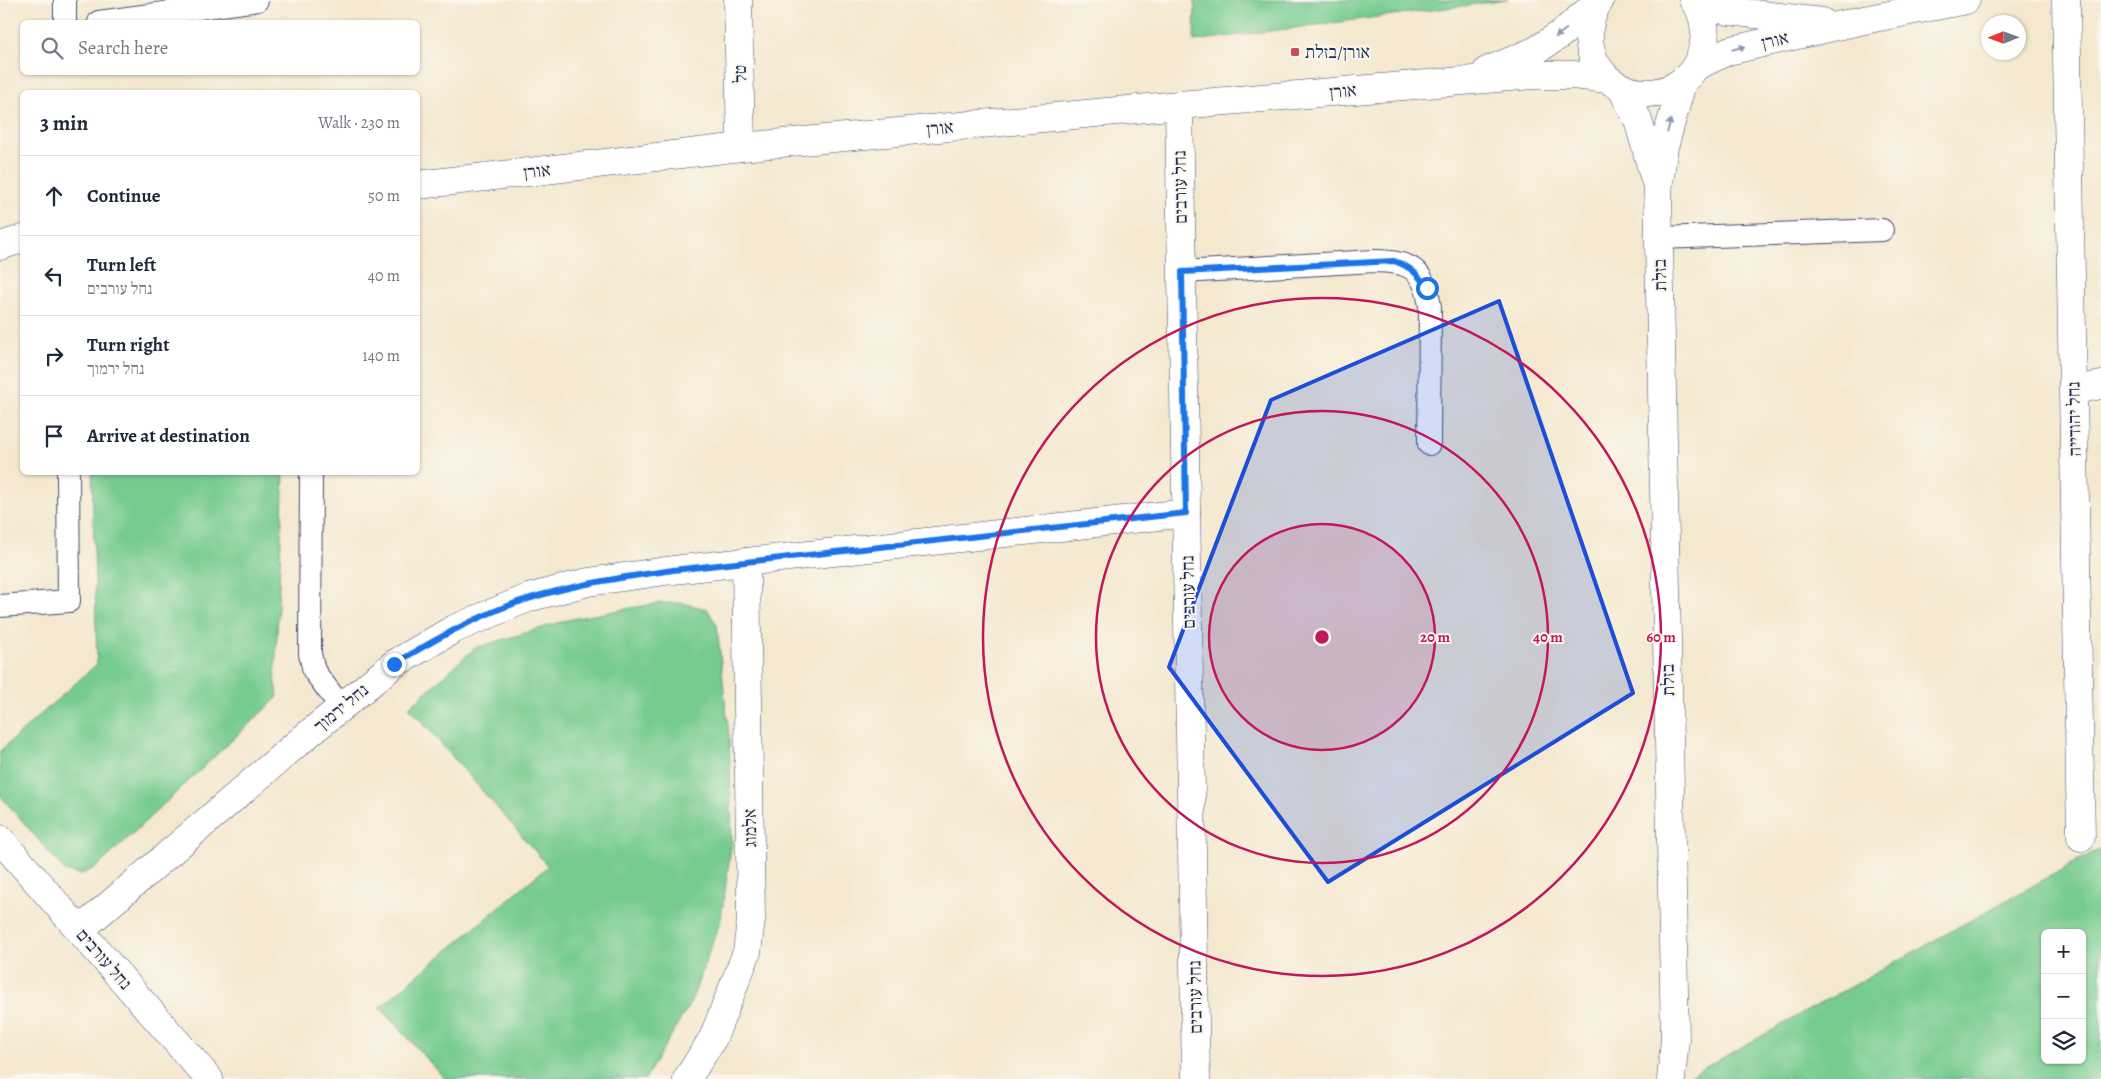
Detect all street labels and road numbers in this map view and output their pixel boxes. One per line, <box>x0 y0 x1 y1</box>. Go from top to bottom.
street label: אורן <box>1759 25 1791 55</box>
street label: טל <box>728 65 752 83</box>
street label: אורן <box>1328 78 1358 104</box>
street label: אורן <box>925 115 955 141</box>
street label: נחל עורבים <box>1167 150 1193 224</box>
street label: אורן <box>522 157 552 185</box>
street label: בזלת <box>1648 258 1672 291</box>
street label: נחל יהודייה <box>2061 381 2087 457</box>
street label: נחל עורבים <box>1175 555 1201 629</box>
street label: בזלת <box>1656 663 1680 696</box>
street label: נחל ירמוך <box>309 678 373 738</box>
street label: אלמוג <box>738 808 762 848</box>
street label: נחל עורבים <box>71 923 137 995</box>
street label: נחל עורבים <box>1182 960 1208 1034</box>

